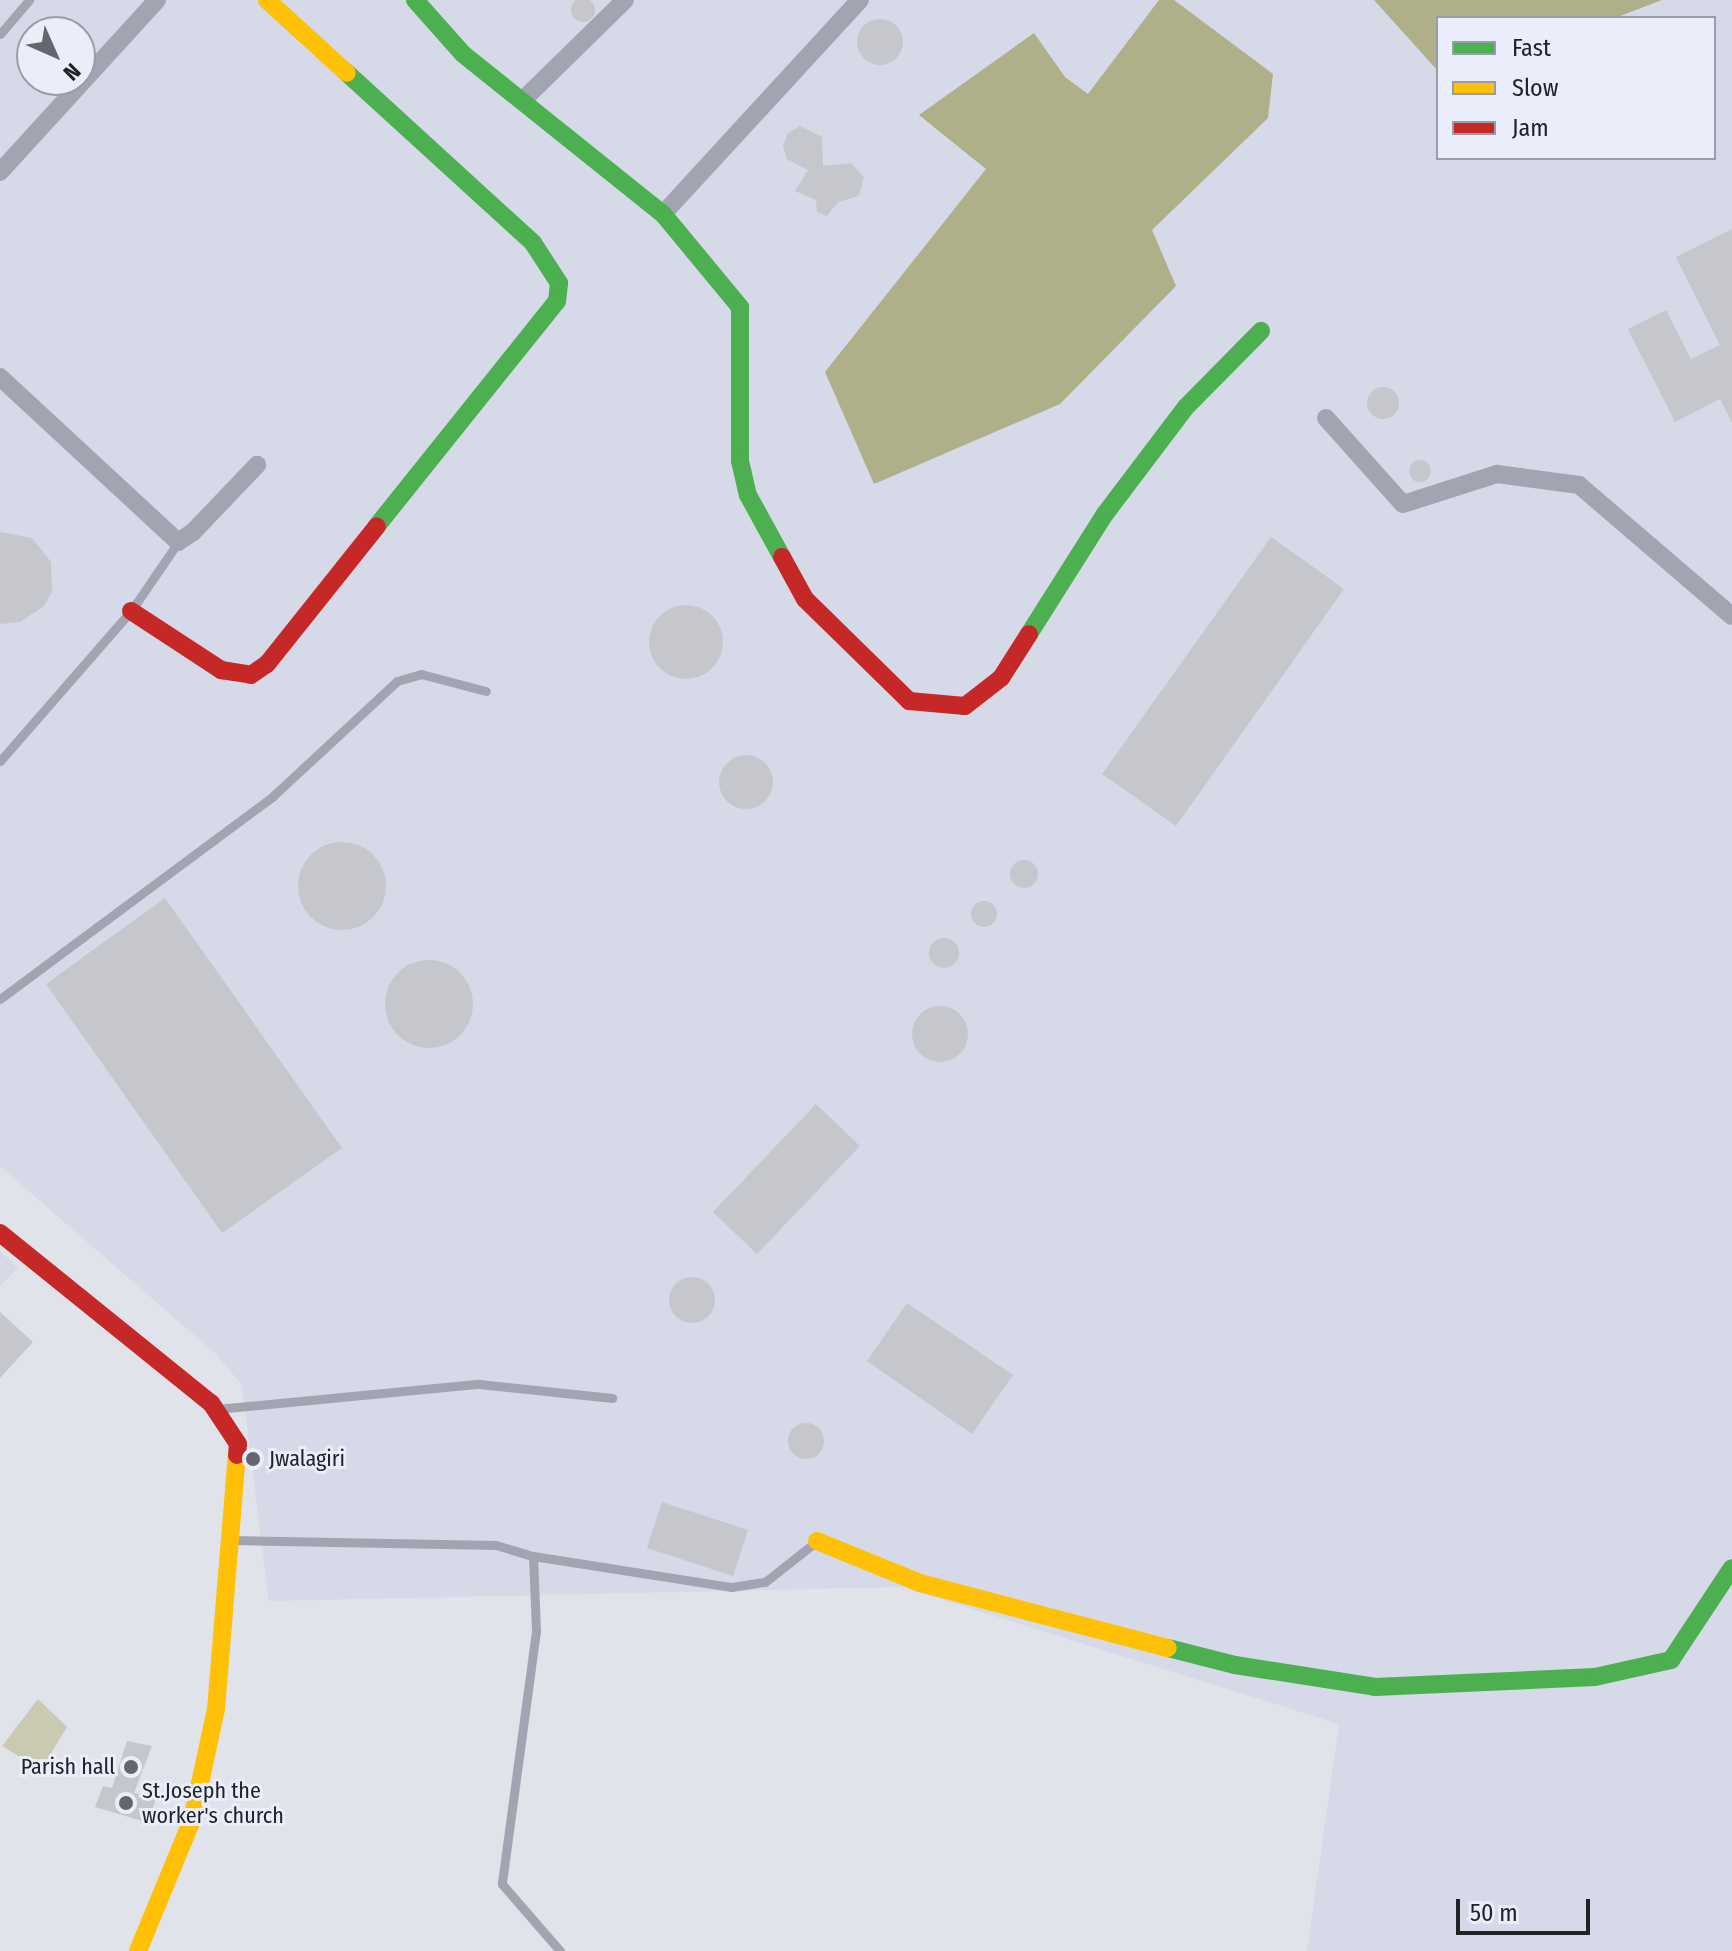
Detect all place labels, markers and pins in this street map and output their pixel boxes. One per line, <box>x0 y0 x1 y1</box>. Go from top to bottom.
place label: Jwalagiri <box>269 1446 345 1472</box>
marker: Jwalagiri <box>244 1450 262 1468</box>
place label: Parish hall <box>21 1754 115 1780</box>
marker: Parish hall <box>122 1758 140 1776</box>
place label: St.Joseph the worker's church <box>142 1777 284 1828</box>
marker: St.Joseph the worker's church <box>117 1794 135 1812</box>

